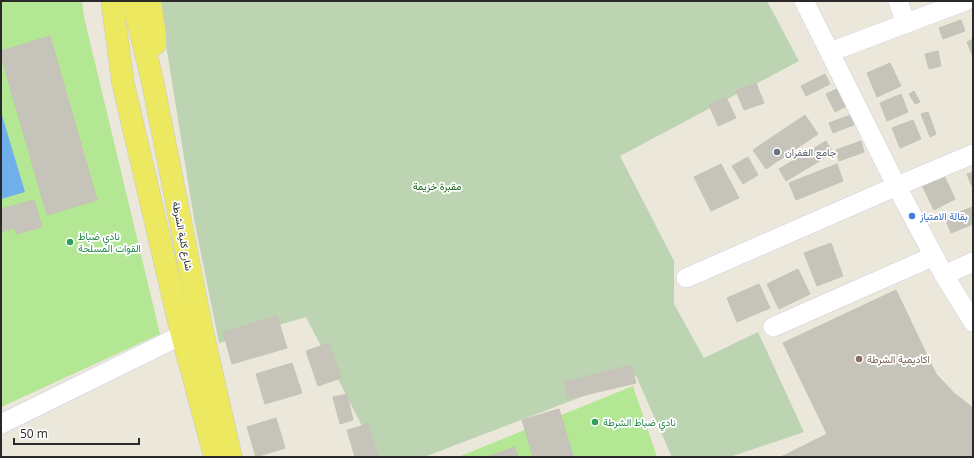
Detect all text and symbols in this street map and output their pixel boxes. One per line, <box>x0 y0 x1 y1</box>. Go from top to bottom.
place label: جامع الغفران <box>785 145 837 159</box>
marker: جامع الغفران <box>772 147 782 157</box>
park label: مقبرة خزيمة <box>413 179 461 193</box>
street label: شارع كلية الشرطة <box>169 200 197 272</box>
place label: بقالة الامتياز <box>919 209 968 223</box>
marker: بقالة الامتياز <box>907 211 917 221</box>
place label: نادي ضباط القوات المسلحة <box>78 229 141 255</box>
marker: نادي ضباط القوات المسلحة <box>65 237 75 247</box>
place label: اكاديمية الشرطة <box>867 352 930 366</box>
marker: اكاديمية الشرطة <box>854 354 864 364</box>
place label: نادي ضباط الشرطة <box>603 415 676 431</box>
marker: نادي ضباط الشرطة <box>590 417 600 427</box>
scale bar <box>14 420 139 446</box>
text: 50 m <box>20 425 48 442</box>

